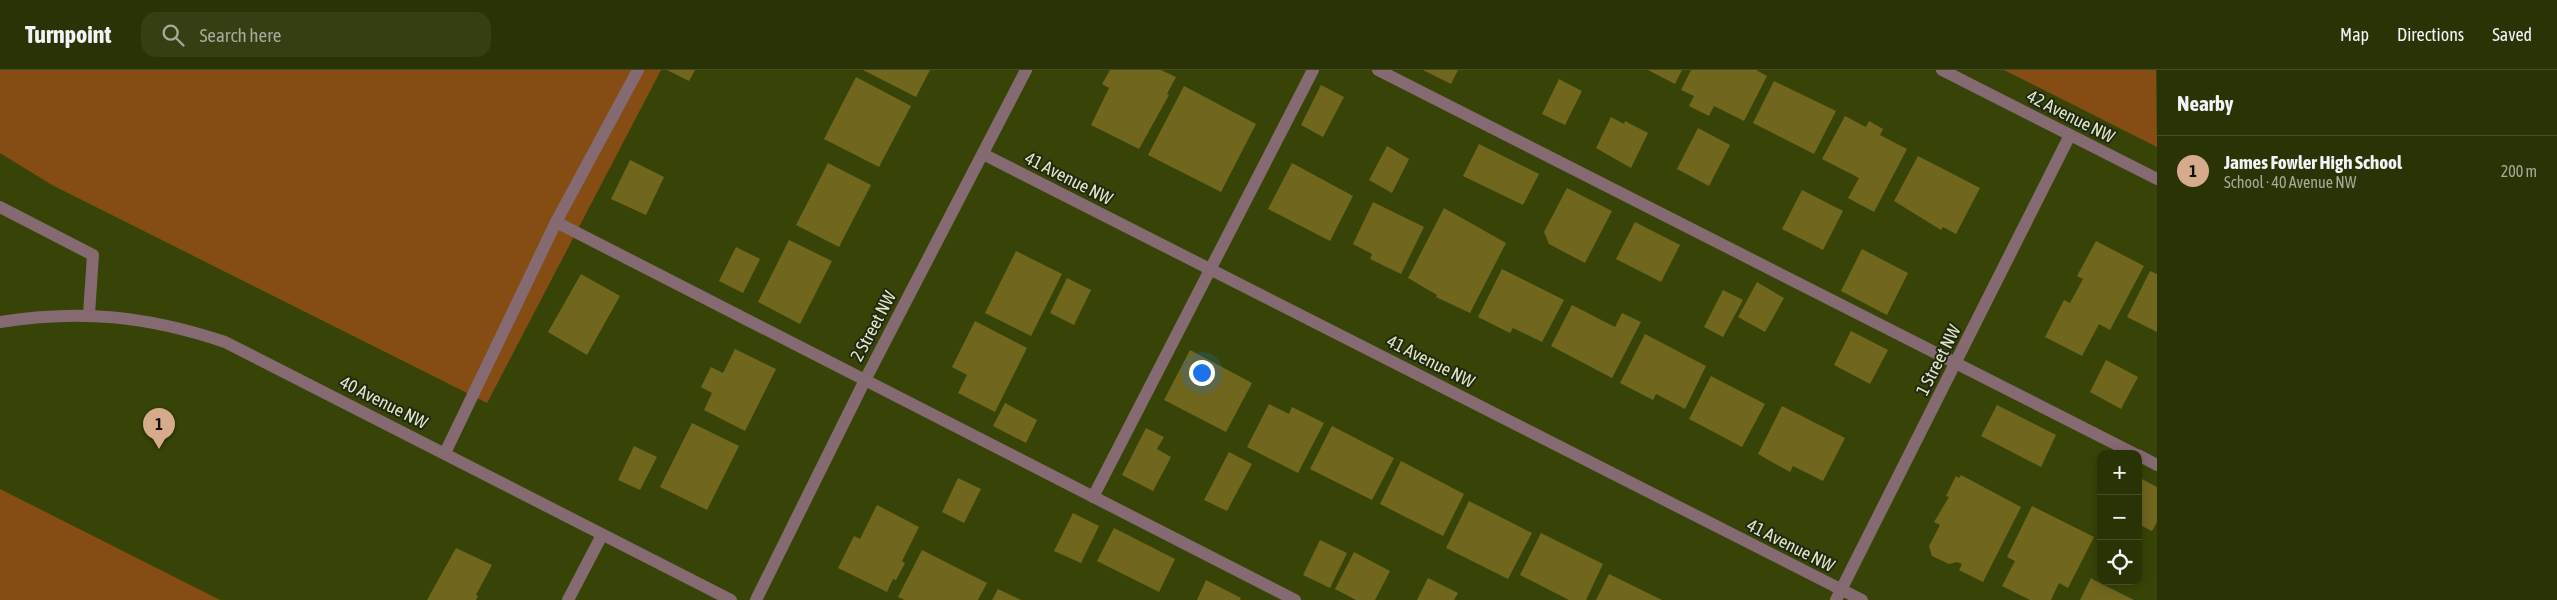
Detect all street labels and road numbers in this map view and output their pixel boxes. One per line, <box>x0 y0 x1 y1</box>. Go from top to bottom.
street label: 42 Avenue NW <box>2024 85 2118 147</box>
street label: 41 Avenue NW <box>1022 147 1116 209</box>
street label: 2 Street NW <box>846 287 900 365</box>
street label: 1 Street NW <box>1911 321 1965 399</box>
street label: 41 Avenue NW <box>1384 330 1478 392</box>
street label: 40 Avenue NW <box>337 371 431 433</box>
street label: 41 Avenue NW <box>1744 514 1838 576</box>

